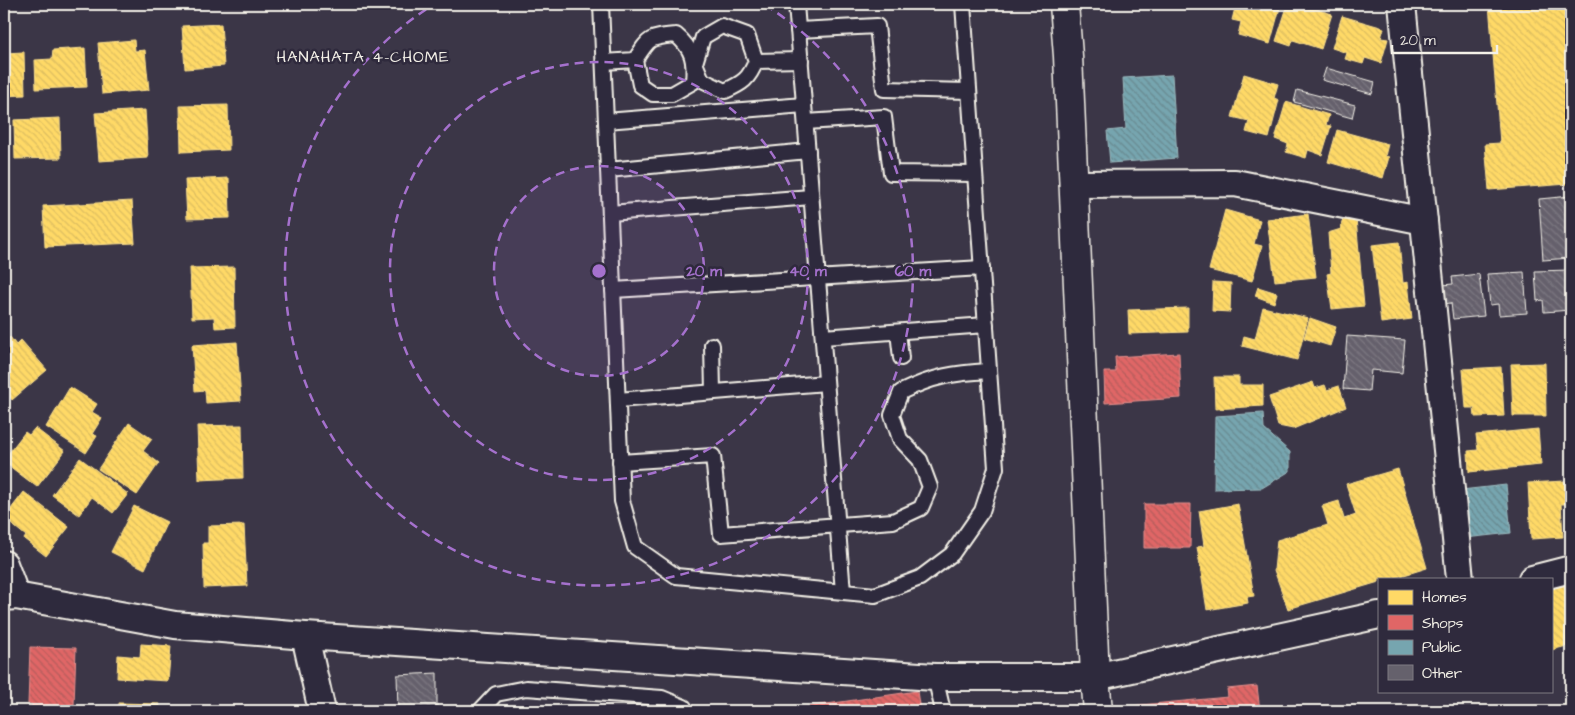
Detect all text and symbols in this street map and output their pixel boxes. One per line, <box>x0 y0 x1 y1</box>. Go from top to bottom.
scale bar <box>1392 22 1498 54</box>
text: 20 m <box>1400 30 1436 51</box>
district label: HANAHATA 4-CHOME <box>276 46 450 68</box>
text: 20 m <box>685 261 722 282</box>
text: 40 m <box>789 261 827 282</box>
text: 60 m <box>895 261 932 282</box>
centre of rings <box>590 262 608 280</box>
legend <box>1378 578 1552 692</box>
text: Homes <box>1422 587 1467 608</box>
text: Shops <box>1422 613 1464 634</box>
text: Public <box>1422 637 1462 658</box>
text: Other <box>1422 663 1462 684</box>

